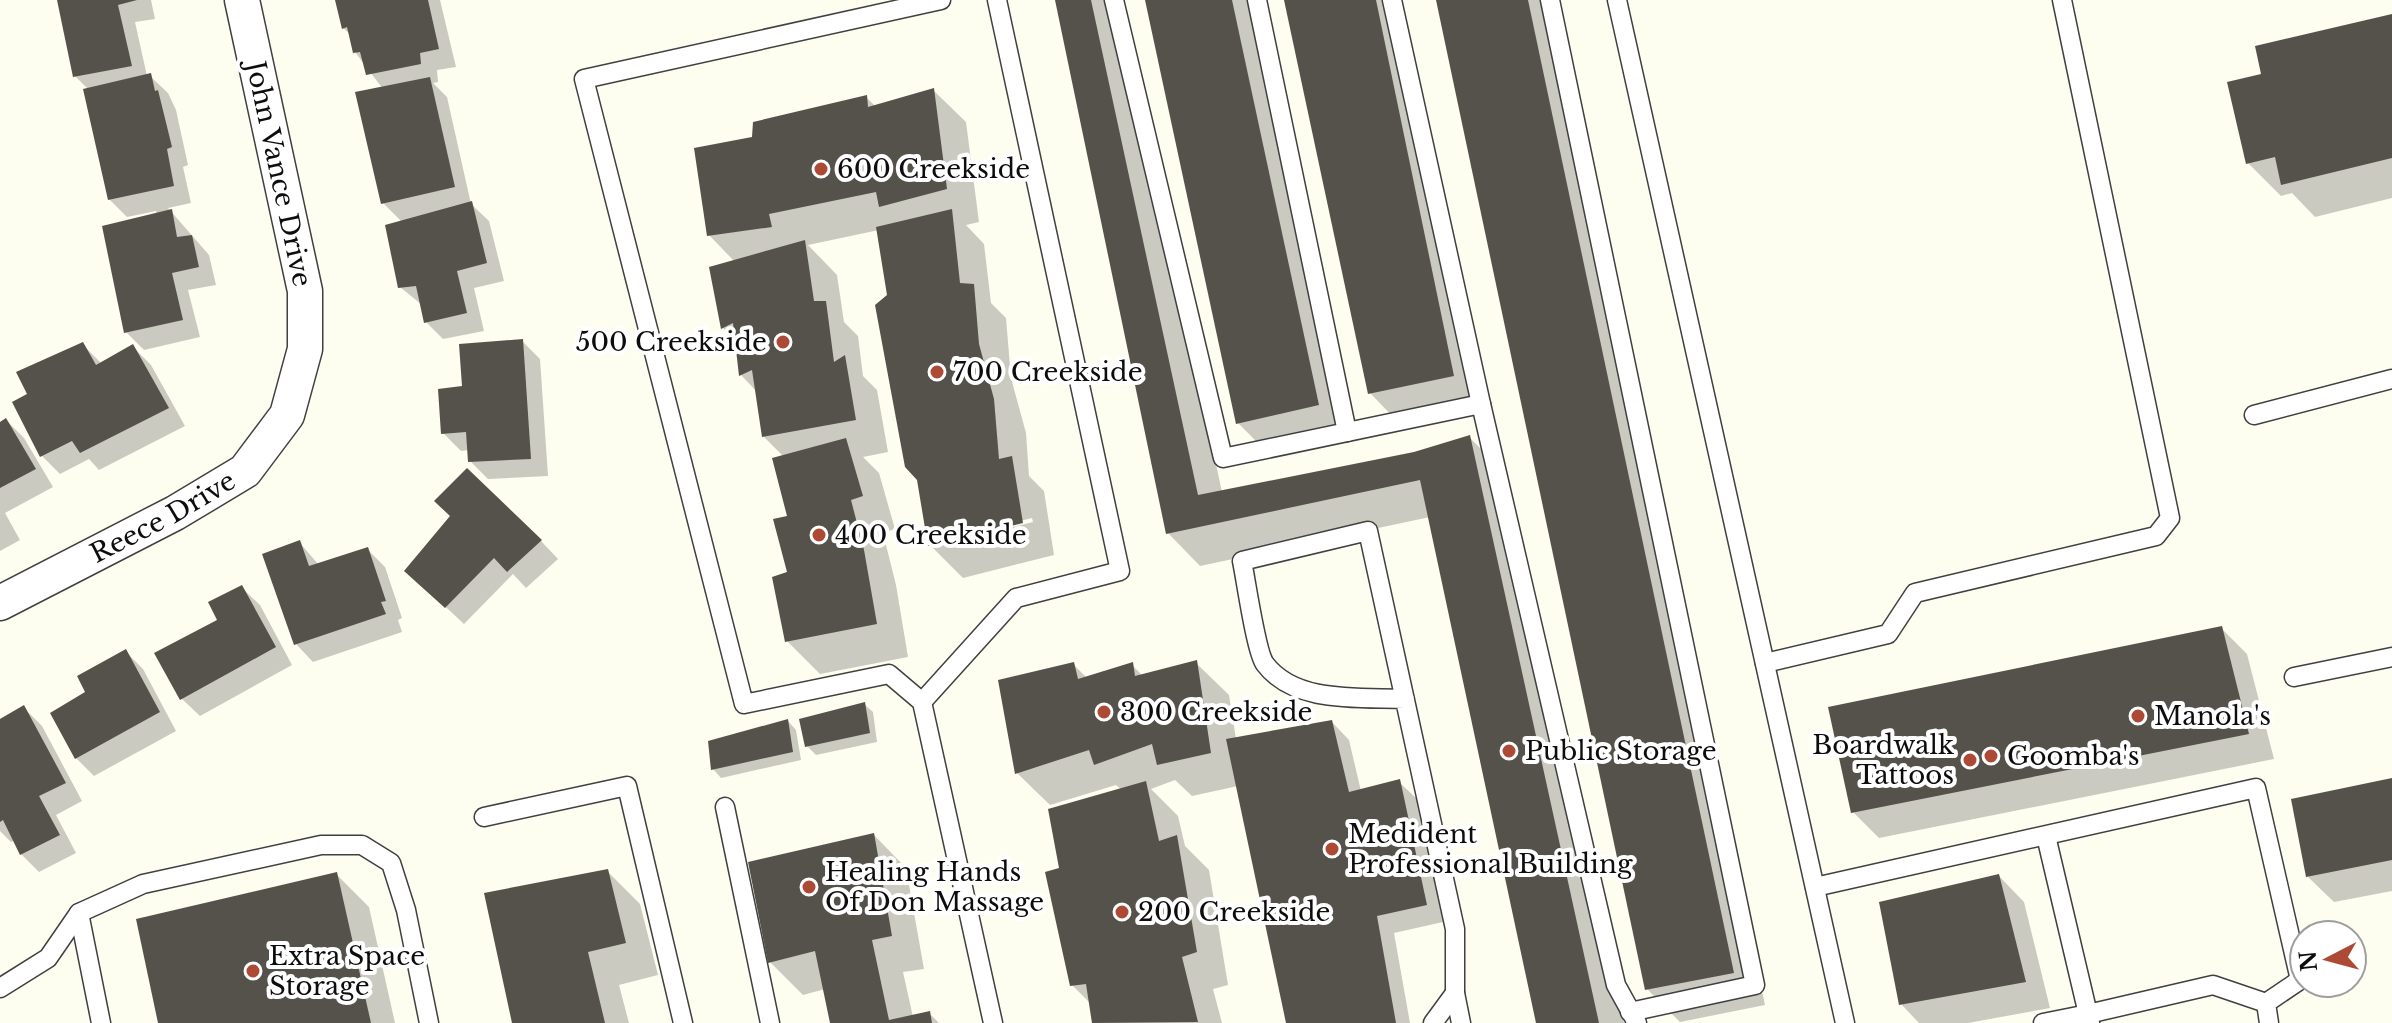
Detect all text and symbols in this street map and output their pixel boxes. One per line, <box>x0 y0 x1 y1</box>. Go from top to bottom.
street label: John Vance Drive <box>239 55 319 290</box>
place label: 600 Creekside <box>837 153 1030 185</box>
marker: 600 Creekside <box>812 160 830 178</box>
place label: 500 Creekside <box>576 326 767 358</box>
marker: 500 Creekside <box>774 333 792 351</box>
place label: 700 Creekside <box>953 356 1143 388</box>
marker: 700 Creekside <box>928 363 946 381</box>
street label: Reece Drive <box>85 464 241 570</box>
place label: 400 Creekside <box>835 519 1027 551</box>
marker: 400 Creekside <box>810 526 828 544</box>
place label: 300 Creekside <box>1120 696 1313 728</box>
place label: Manola's <box>2154 700 2271 732</box>
marker: 300 Creekside <box>1095 703 1113 721</box>
marker: Manola's <box>2129 707 2147 725</box>
place label: Boardwalk Tattoos <box>1812 729 1954 791</box>
place label: Public Storage <box>1525 735 1717 767</box>
place label: Goomba's <box>2007 740 2139 772</box>
marker: Public Storage <box>1500 742 1518 760</box>
marker: Goomba's <box>1982 747 2000 765</box>
marker: Boardwalk Tattoos <box>1961 751 1979 769</box>
place label: Medident Professional Building <box>1348 818 1633 880</box>
marker: Medident Professional Building <box>1323 840 1341 858</box>
place label: Healing Hands Of Don Massage <box>825 856 1044 918</box>
marker: Healing Hands Of Don Massage <box>800 878 818 896</box>
place label: 200 Creekside <box>1138 896 1331 928</box>
marker: 200 Creekside <box>1113 903 1131 921</box>
north arrow <box>2288 919 2368 999</box>
place label: Extra Space Storage <box>269 940 425 1002</box>
text: N <box>2294 949 2323 973</box>
marker: Extra Space Storage <box>244 962 262 980</box>

